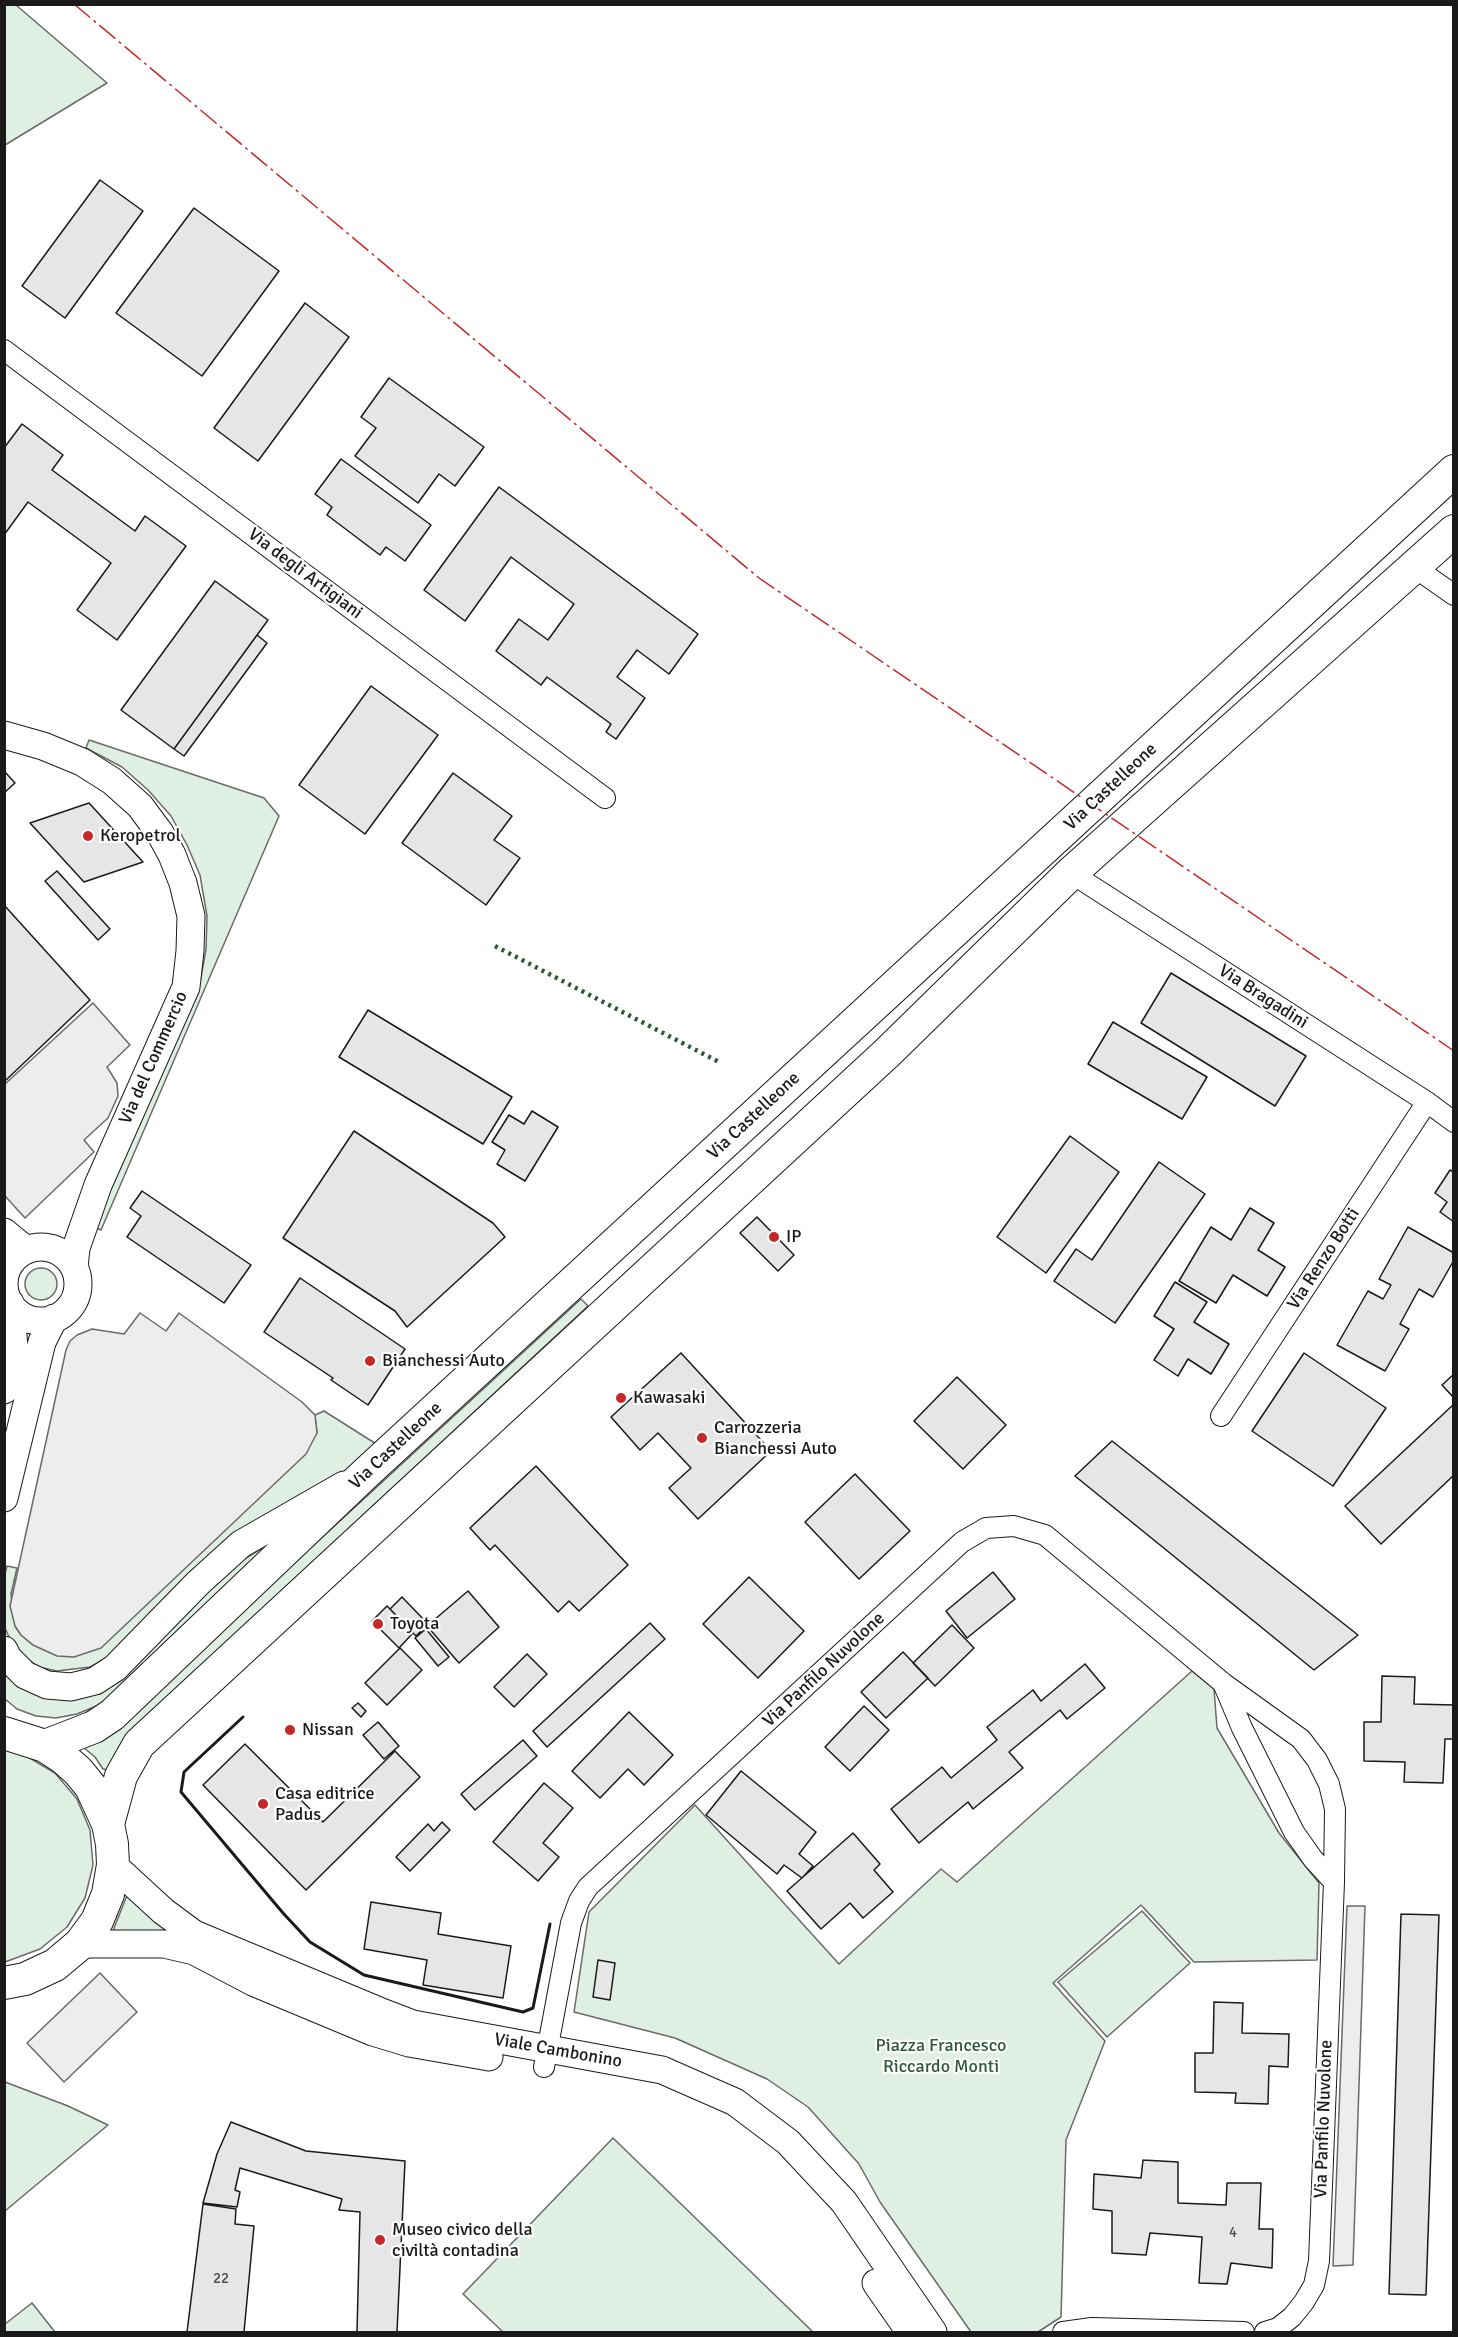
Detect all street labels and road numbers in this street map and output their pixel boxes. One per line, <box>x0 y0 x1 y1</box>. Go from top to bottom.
street label: Via degli Artigiani <box>243 524 367 624</box>
street label: Via Castelleone <box>1060 739 1162 835</box>
street label: Via Bragadini <box>1214 960 1312 1034</box>
street label: Via del Commercio <box>115 988 193 1128</box>
street label: Via Castelleone <box>703 1068 805 1164</box>
street label: Via Renzo Botti <box>1283 1204 1365 1314</box>
street label: Via Castelleone <box>345 1398 447 1494</box>
street label: Via Panfilo Nuvolone <box>759 1608 889 1732</box>
street label: Viale Cambonino <box>492 2029 624 2073</box>
street label: Via Panfilo Nuvolone <box>1310 2039 1338 2199</box>

